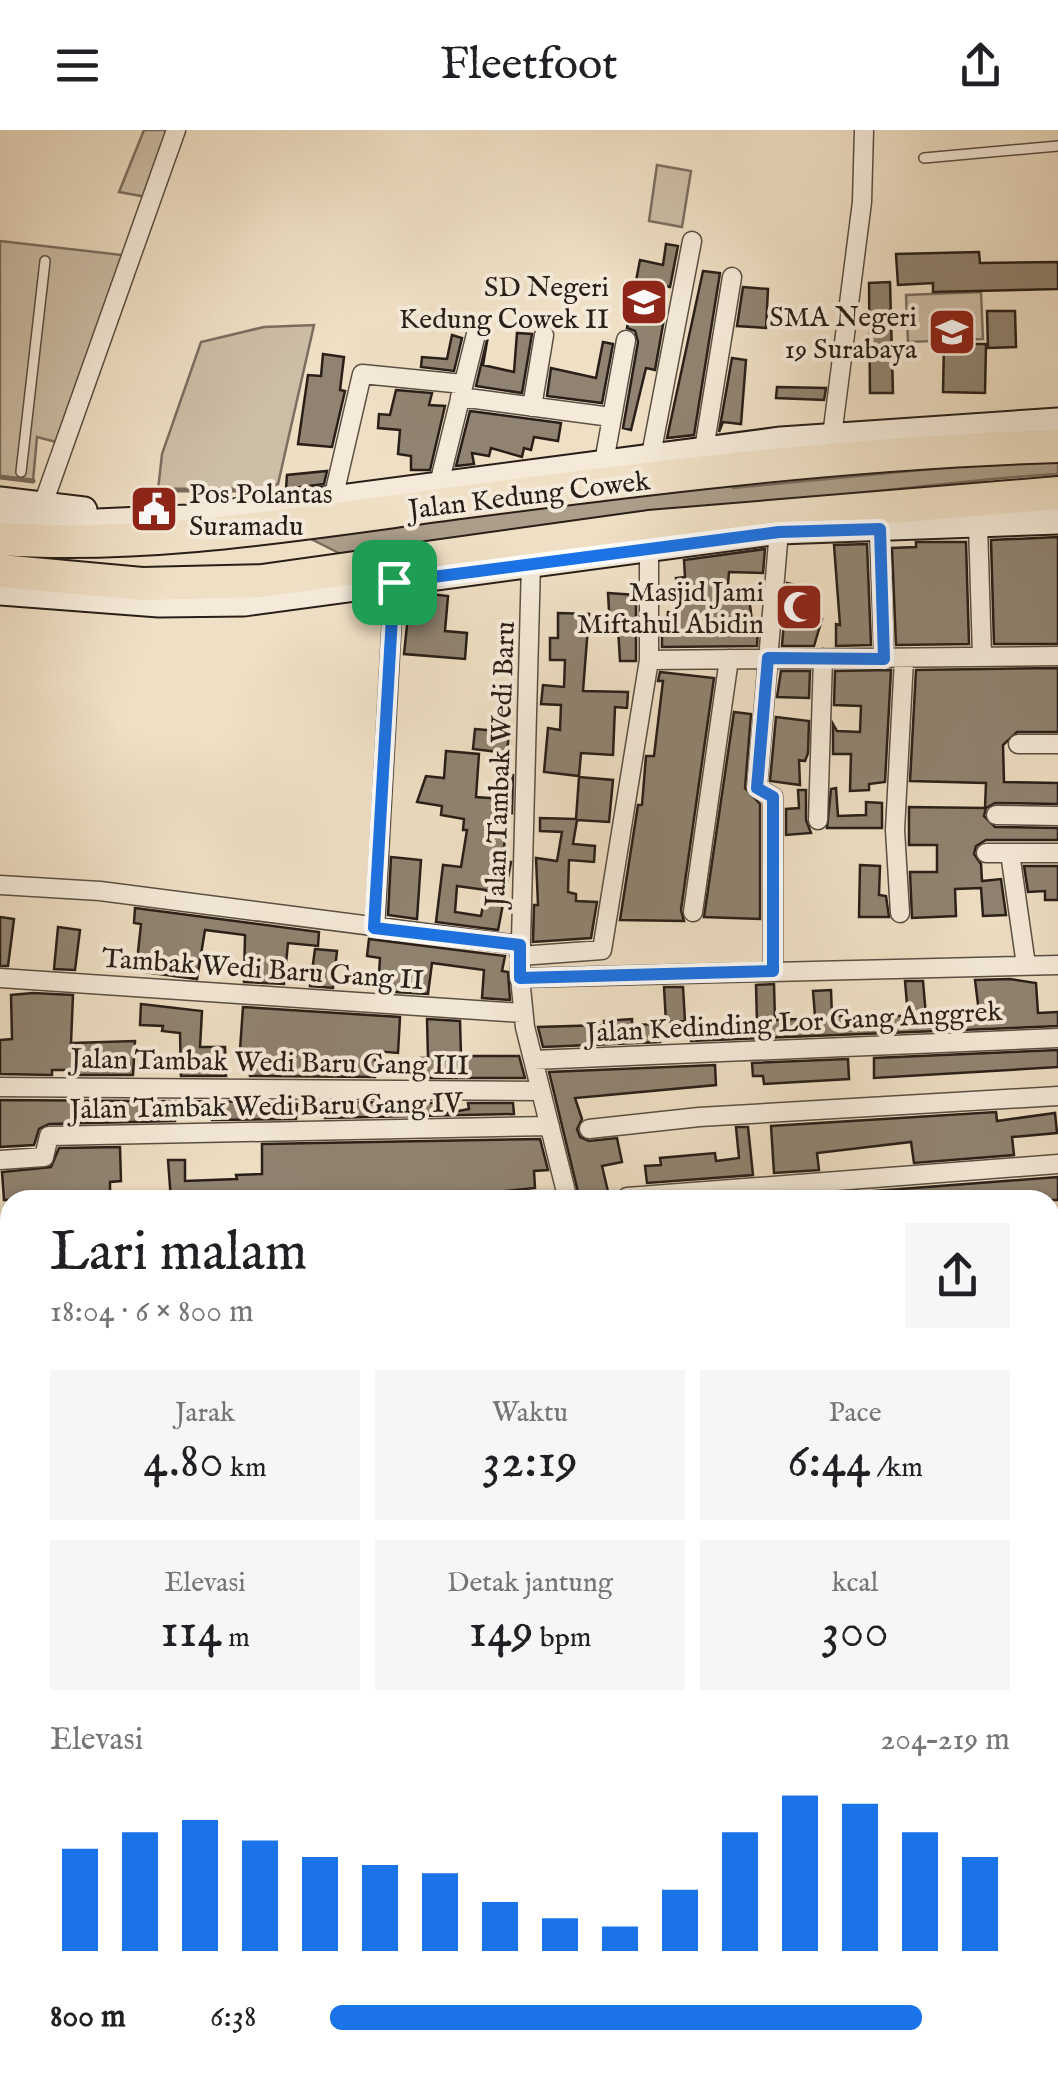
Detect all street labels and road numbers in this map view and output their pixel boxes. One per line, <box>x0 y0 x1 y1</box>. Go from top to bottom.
street label: Jalan Kedung Cowek <box>403 464 653 529</box>
street label: Jalan Tambak Wedi Baru <box>479 621 524 910</box>
street label: Tambak Wedi Baru Gang II <box>101 942 425 999</box>
street label: Jalan Kedinding Lor Gang Anggrek <box>582 995 1004 1052</box>
street label: Jalan Tambak Wedi Baru Gang III <box>67 1042 470 1084</box>
street label: Jalan Tambak Wedi Baru Gang IV <box>66 1087 464 1128</box>

